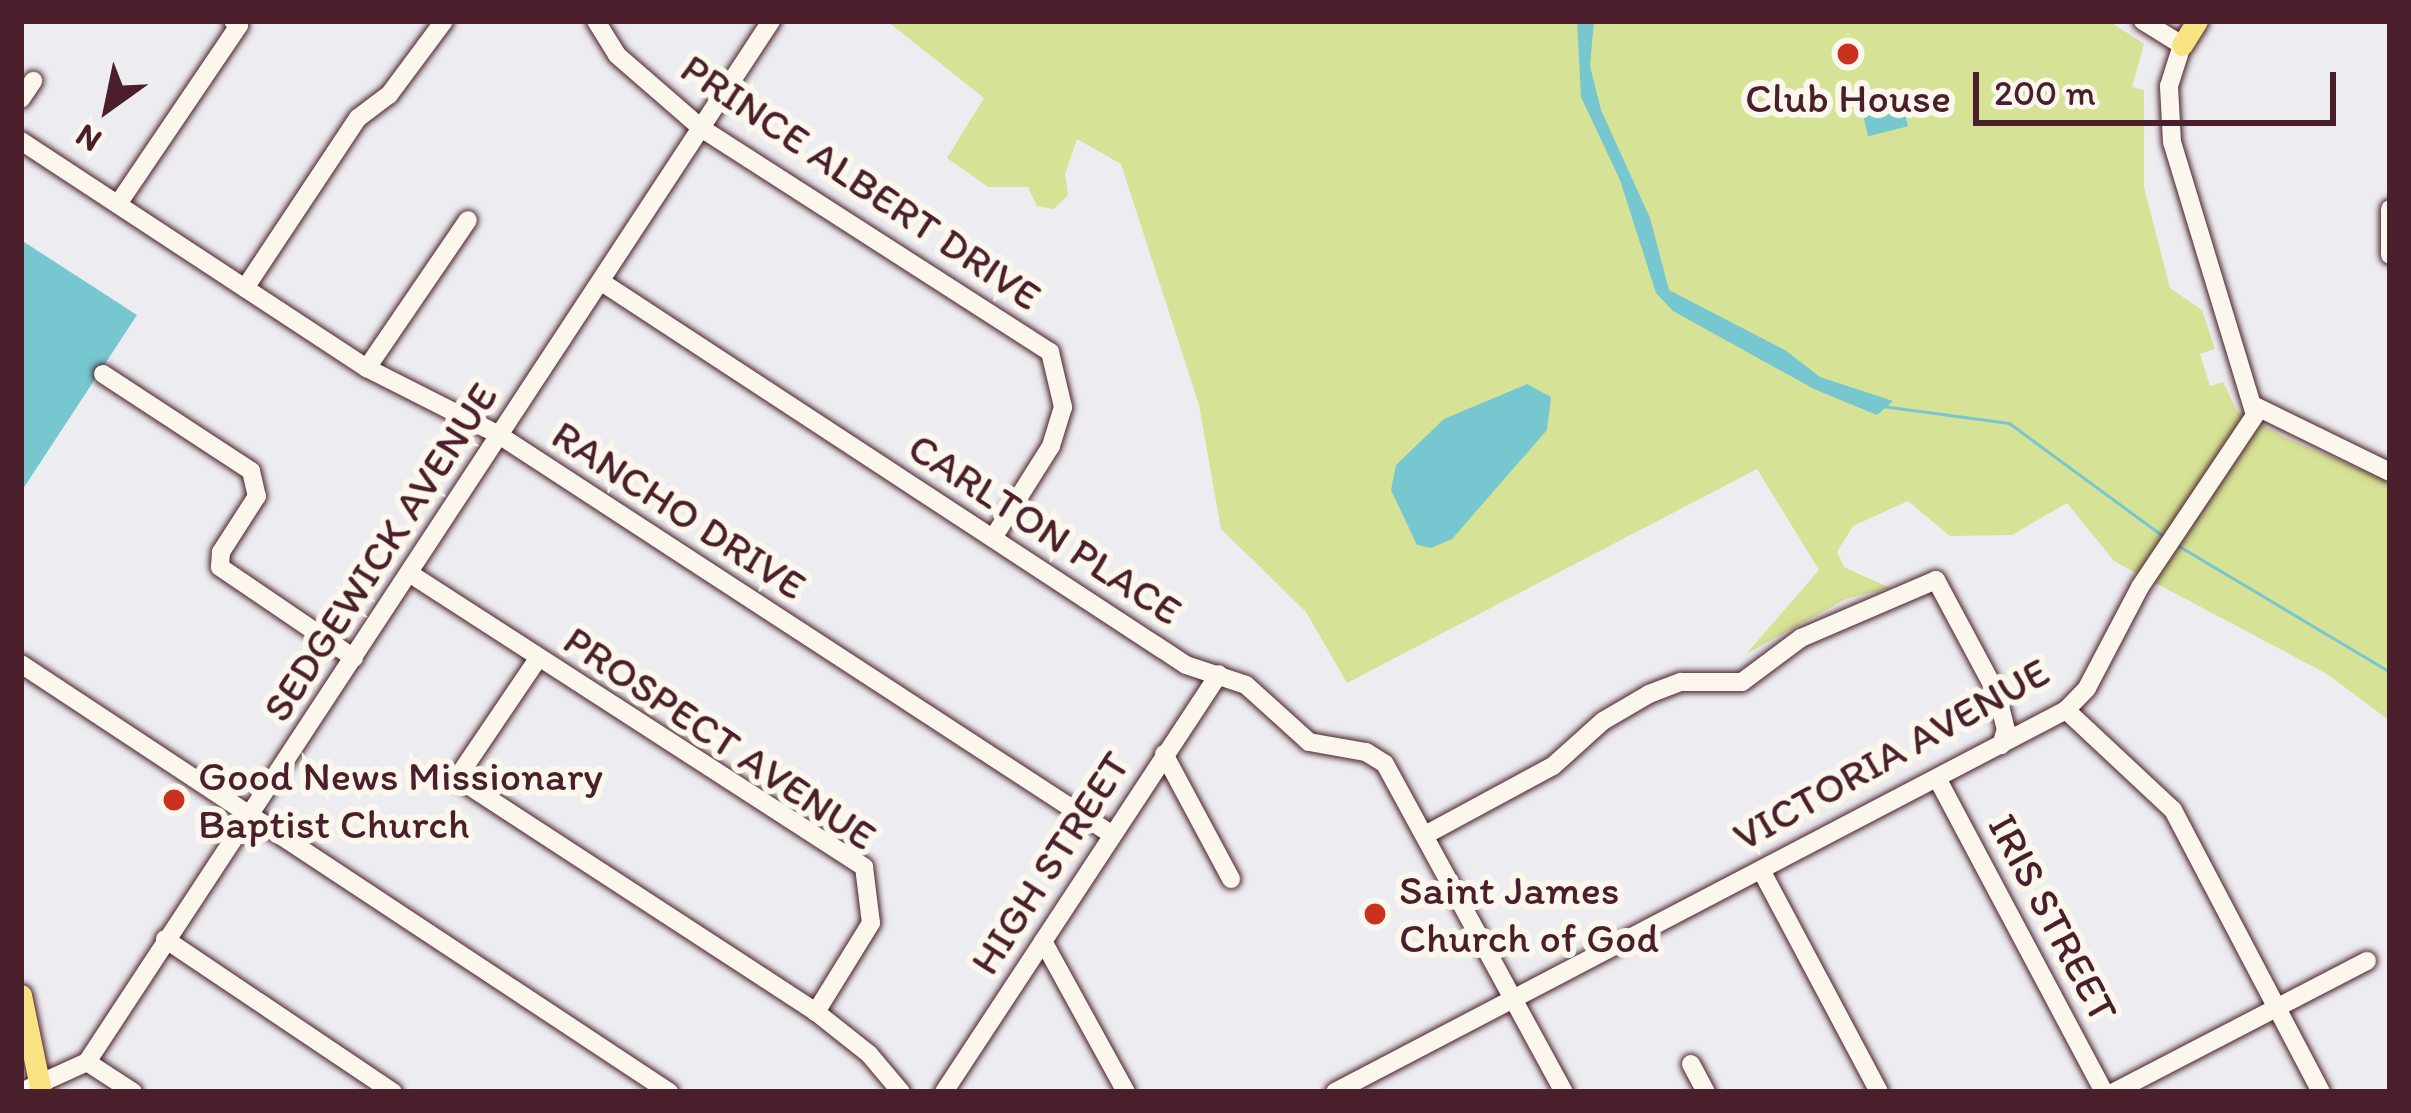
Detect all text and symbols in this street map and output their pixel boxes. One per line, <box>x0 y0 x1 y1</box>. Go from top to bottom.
street label: PRINCE ALBERT DRIVE <box>669 41 1053 323</box>
marker: Club House <box>1835 41 1861 67</box>
north arrow <box>48 48 168 168</box>
scale bar <box>1979 48 2342 122</box>
text: 200 m <box>1994 71 2096 114</box>
place label: Club House <box>1745 73 1951 123</box>
text: N <box>68 116 108 161</box>
street label: SEDGEWICK AVENUE <box>252 373 508 731</box>
street label: RANCHO DRIVE <box>542 409 816 611</box>
street label: CARLTON PLACE <box>899 422 1191 636</box>
street label: PROSPECT AVENUE <box>555 615 885 861</box>
street label: VICTORIA AVENUE <box>1725 647 2057 861</box>
street label: HIGH STREET <box>959 742 1141 984</box>
place label: Good News Missionary Baptist Church <box>198 751 603 850</box>
marker: Good News Missionary Baptist Church <box>161 787 187 813</box>
street label: IRIS STREET <box>1977 805 2129 1031</box>
place label: Saint James Church of God <box>1399 865 1660 964</box>
marker: Saint James Church of God <box>1362 901 1388 927</box>

